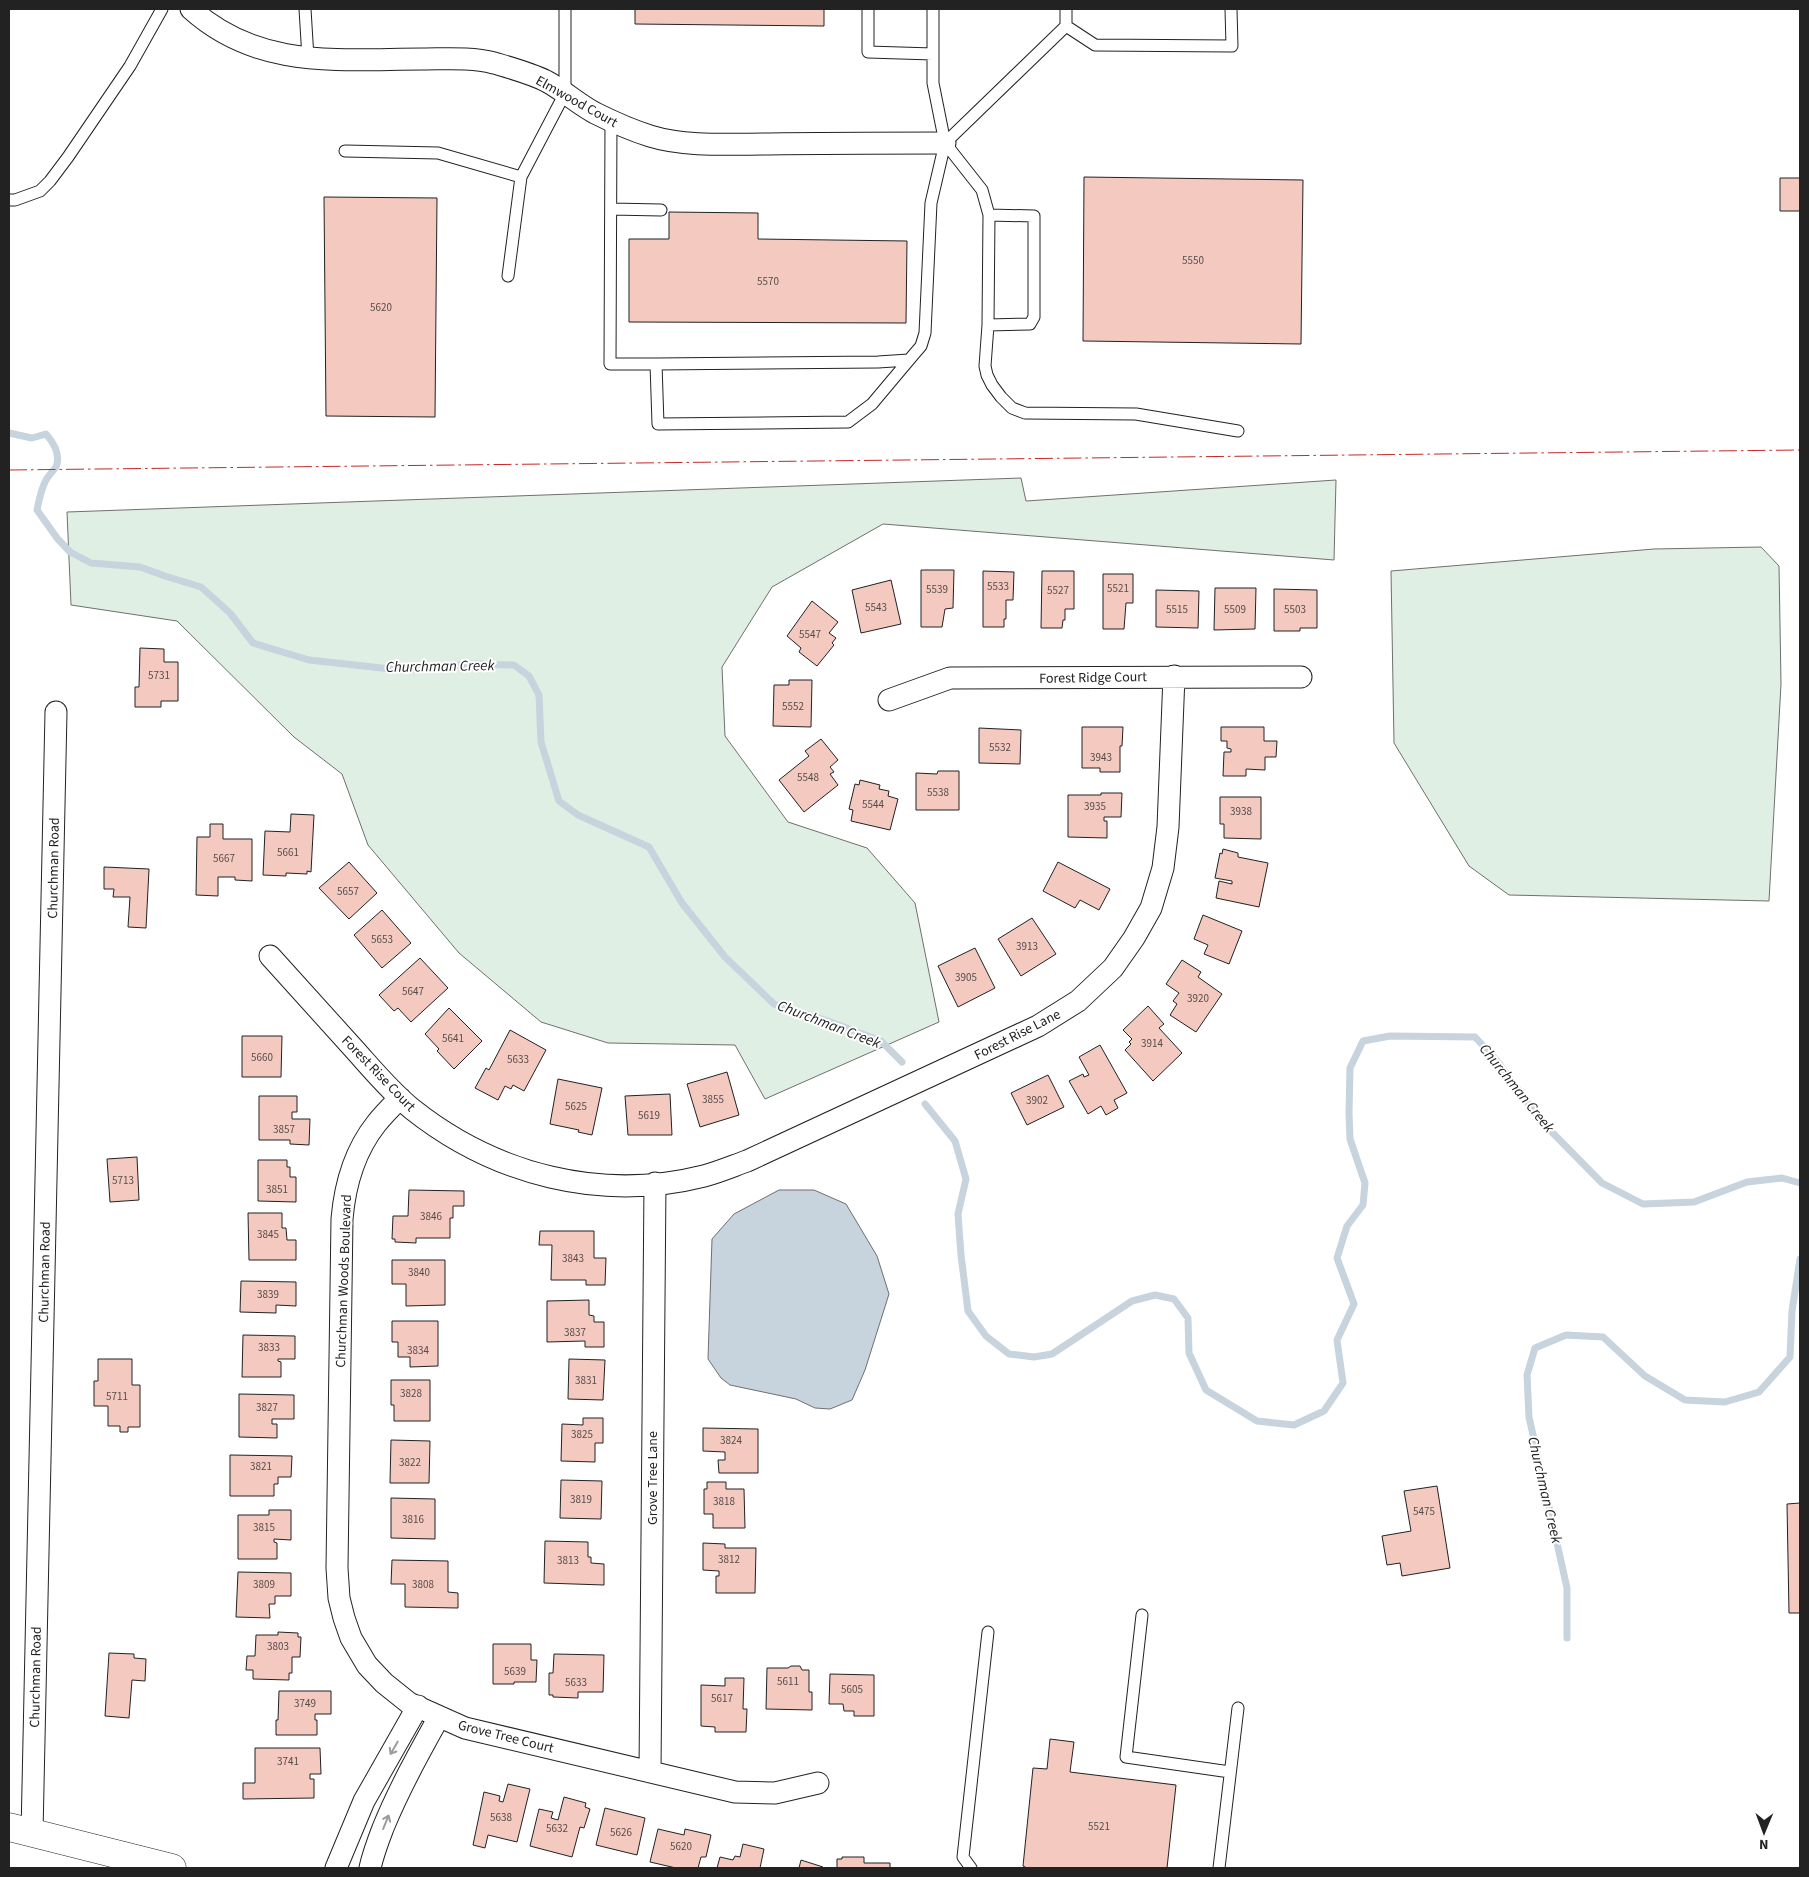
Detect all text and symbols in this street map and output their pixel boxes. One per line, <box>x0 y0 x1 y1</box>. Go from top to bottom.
street label: Elmwood Court <box>532 71 621 133</box>
house number: 5550 <box>1182 253 1204 268</box>
house number: 5570 <box>757 274 779 289</box>
house number: 5620 <box>370 300 392 315</box>
house number: 5533 <box>987 579 1009 594</box>
house number: 5521 <box>1107 581 1129 596</box>
house number: 5539 <box>926 582 948 597</box>
house number: 5527 <box>1047 583 1069 598</box>
house number: 5543 <box>865 600 887 615</box>
house number: 5515 <box>1166 602 1188 617</box>
house number: 5509 <box>1224 602 1246 617</box>
house number: 5503 <box>1284 602 1306 617</box>
house number: 5547 <box>799 627 821 642</box>
water label: Churchman Creek <box>385 655 496 678</box>
street label: Forest Ridge Court <box>1039 667 1147 689</box>
house number: 5731 <box>148 668 170 683</box>
house number: 5552 <box>782 699 804 714</box>
house number: 5532 <box>989 740 1011 755</box>
house number: 3943 <box>1090 750 1112 765</box>
house number: 5548 <box>797 770 819 785</box>
house number: 5538 <box>927 785 949 800</box>
house number: 5544 <box>862 797 884 812</box>
house number: 3935 <box>1084 799 1106 814</box>
house number: 3938 <box>1230 804 1252 819</box>
street label: Churchman Road <box>43 817 65 919</box>
house number: 5661 <box>277 845 299 860</box>
house number: 5667 <box>213 851 235 866</box>
house number: 5657 <box>337 884 359 899</box>
house number: 5653 <box>371 932 393 947</box>
house number: 3913 <box>1016 939 1038 954</box>
house number: 3905 <box>955 970 977 985</box>
house number: 5647 <box>402 984 424 999</box>
house number: 3920 <box>1187 991 1209 1006</box>
water label: Churchman Creek <box>774 995 884 1054</box>
street label: Forest Rise Lane <box>971 1004 1064 1065</box>
street label: Forest Rise Court <box>337 1031 420 1116</box>
house number: 5641 <box>442 1031 464 1046</box>
house number: 3914 <box>1141 1036 1163 1051</box>
water label: Churchman Creek <box>1474 1039 1560 1138</box>
house number: 5660 <box>251 1050 273 1065</box>
house number: 5633 <box>507 1052 529 1067</box>
house number: 3855 <box>702 1092 724 1107</box>
house number: 3902 <box>1026 1093 1048 1108</box>
house number: 5625 <box>565 1099 587 1114</box>
house number: 5619 <box>638 1108 660 1123</box>
house number: 3857 <box>273 1122 295 1137</box>
house number: 5713 <box>112 1173 134 1188</box>
house number: 3851 <box>266 1182 288 1197</box>
street label: Churchman Woods Boulevard <box>331 1194 357 1368</box>
house number: 3846 <box>420 1209 442 1224</box>
street label: Churchman Road <box>34 1221 56 1323</box>
house number: 3845 <box>257 1227 279 1242</box>
house number: 3843 <box>562 1251 584 1266</box>
house number: 3840 <box>408 1265 430 1280</box>
house number: 3839 <box>257 1287 279 1302</box>
house number: 3837 <box>564 1325 586 1340</box>
house number: 3833 <box>258 1340 280 1355</box>
house number: 3834 <box>407 1343 429 1358</box>
house number: 3831 <box>575 1373 597 1388</box>
house number: 3828 <box>400 1386 422 1401</box>
house number: 5711 <box>106 1389 128 1404</box>
house number: 3827 <box>256 1400 278 1415</box>
house number: 3825 <box>571 1427 593 1442</box>
street label: Grove Tree Lane <box>643 1431 663 1525</box>
house number: 3824 <box>720 1433 742 1448</box>
water label: Churchman Creek <box>1522 1435 1567 1546</box>
house number: 3822 <box>399 1455 421 1470</box>
house number: 3821 <box>250 1459 272 1474</box>
house number: 3819 <box>570 1492 592 1507</box>
house number: 3818 <box>713 1494 735 1509</box>
house number: 5475 <box>1413 1504 1435 1519</box>
house number: 3816 <box>402 1512 424 1527</box>
house number: 3815 <box>253 1520 275 1535</box>
house number: 3812 <box>718 1552 740 1567</box>
house number: 3813 <box>557 1553 579 1568</box>
house number: 3809 <box>253 1577 275 1592</box>
house number: 3808 <box>412 1577 434 1592</box>
street label: Churchman Road <box>25 1626 47 1728</box>
house number: 3803 <box>267 1639 289 1654</box>
house number: 5639 <box>504 1664 526 1679</box>
house number: 5611 <box>777 1674 799 1689</box>
house number: 5633 <box>565 1675 587 1690</box>
house number: 5605 <box>841 1682 863 1697</box>
house number: 5617 <box>711 1691 733 1706</box>
house number: 3749 <box>294 1696 316 1711</box>
street label: Grove Tree Court <box>456 1715 556 1759</box>
one-way arrow <box>388 1741 398 1755</box>
house number: 3741 <box>277 1754 299 1769</box>
north arrow <box>1739 1807 1789 1857</box>
house number: 5638 <box>490 1810 512 1825</box>
one-way arrow <box>381 1815 391 1830</box>
house number: 5521 <box>1088 1819 1110 1834</box>
house number: 5632 <box>546 1821 568 1836</box>
house number: 5626 <box>610 1825 632 1840</box>
text: N <box>1759 1834 1769 1854</box>
house number: 5620 <box>670 1839 692 1854</box>

